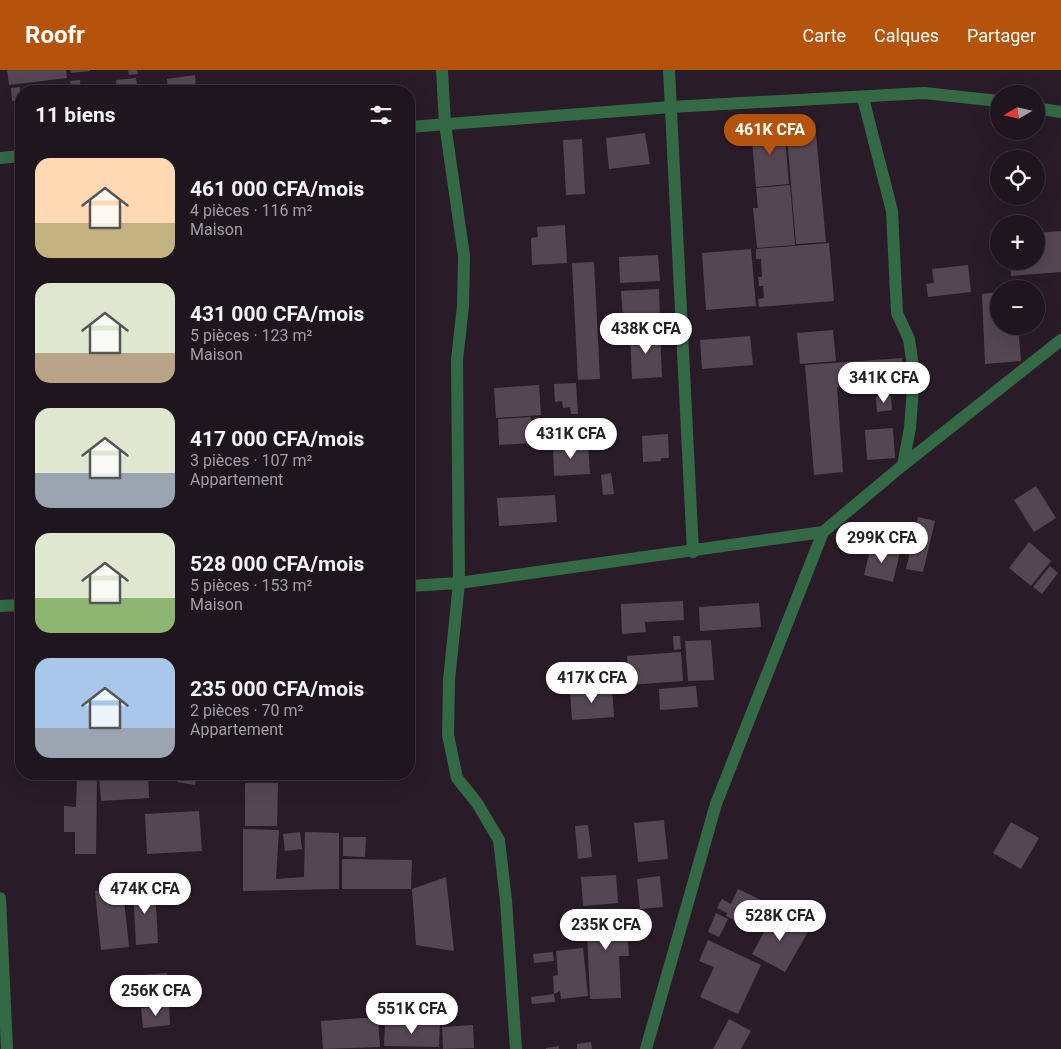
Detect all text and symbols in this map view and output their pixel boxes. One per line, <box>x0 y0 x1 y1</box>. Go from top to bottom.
text: Roofr <box>25 21 85 49</box>
text: Carte <box>803 25 846 46</box>
text: Calques <box>874 25 939 46</box>
text: Partager <box>967 25 1036 46</box>
north arrow <box>990 85 1045 140</box>
map controls <box>990 85 1045 335</box>
icon: filters <box>367 101 395 129</box>
text: 11 biens <box>35 103 116 127</box>
pin: 461K CFA <box>718 114 822 156</box>
text: 461K CFA <box>735 120 805 139</box>
button: locate <box>990 150 1045 205</box>
text: 461 000 CFA/mois <box>190 177 364 201</box>
icon: home <box>75 178 135 238</box>
text: 4 pièces · 116 m² <box>190 201 312 220</box>
button: + <box>990 215 1045 270</box>
text: Maison <box>190 220 243 239</box>
button: − <box>990 280 1045 335</box>
text: 431 000 CFA/mois <box>190 302 364 326</box>
icon: home <box>75 303 135 363</box>
pin: 438K CFA <box>594 312 698 355</box>
text: 438K CFA <box>611 319 681 338</box>
text: 5 pièces · 123 m² <box>190 326 312 345</box>
text: Maison <box>190 345 243 364</box>
pin: 341K CFA <box>832 362 936 404</box>
text: 341K CFA <box>849 368 919 387</box>
pin: 431K CFA <box>519 418 623 460</box>
text: 431K CFA <box>536 424 606 443</box>
text: 417 000 CFA/mois <box>190 427 364 451</box>
icon: home <box>75 428 135 488</box>
text: 3 pièces · 107 m² <box>190 451 312 470</box>
text: Appartement <box>190 470 283 489</box>
pin: 299K CFA <box>830 522 934 564</box>
text: 299K CFA <box>847 528 917 547</box>
text: 528 000 CFA/mois <box>190 552 364 576</box>
icon: home <box>75 553 135 613</box>
text: 5 pièces · 153 m² <box>190 576 312 595</box>
text: Maison <box>190 595 243 614</box>
pin: 417K CFA <box>540 662 644 704</box>
text: 417K CFA <box>557 668 627 687</box>
text: 235 000 CFA/mois <box>190 677 364 701</box>
icon: home <box>75 678 135 738</box>
text: 2 pièces · 70 m² <box>190 701 303 720</box>
text: Appartement <box>190 720 283 739</box>
pin: 474K CFA <box>93 872 197 915</box>
text: 474K CFA <box>110 879 180 898</box>
pin: 528K CFA <box>728 900 832 942</box>
text: 528K CFA <box>745 906 815 925</box>
pin: 235K CFA <box>554 908 658 951</box>
text: 235K CFA <box>571 915 641 934</box>
pin: 256K CFA <box>104 974 208 1017</box>
text: 256K CFA <box>121 981 191 1000</box>
pin: 551K CFA <box>360 992 464 1035</box>
text: 551K CFA <box>377 999 447 1018</box>

